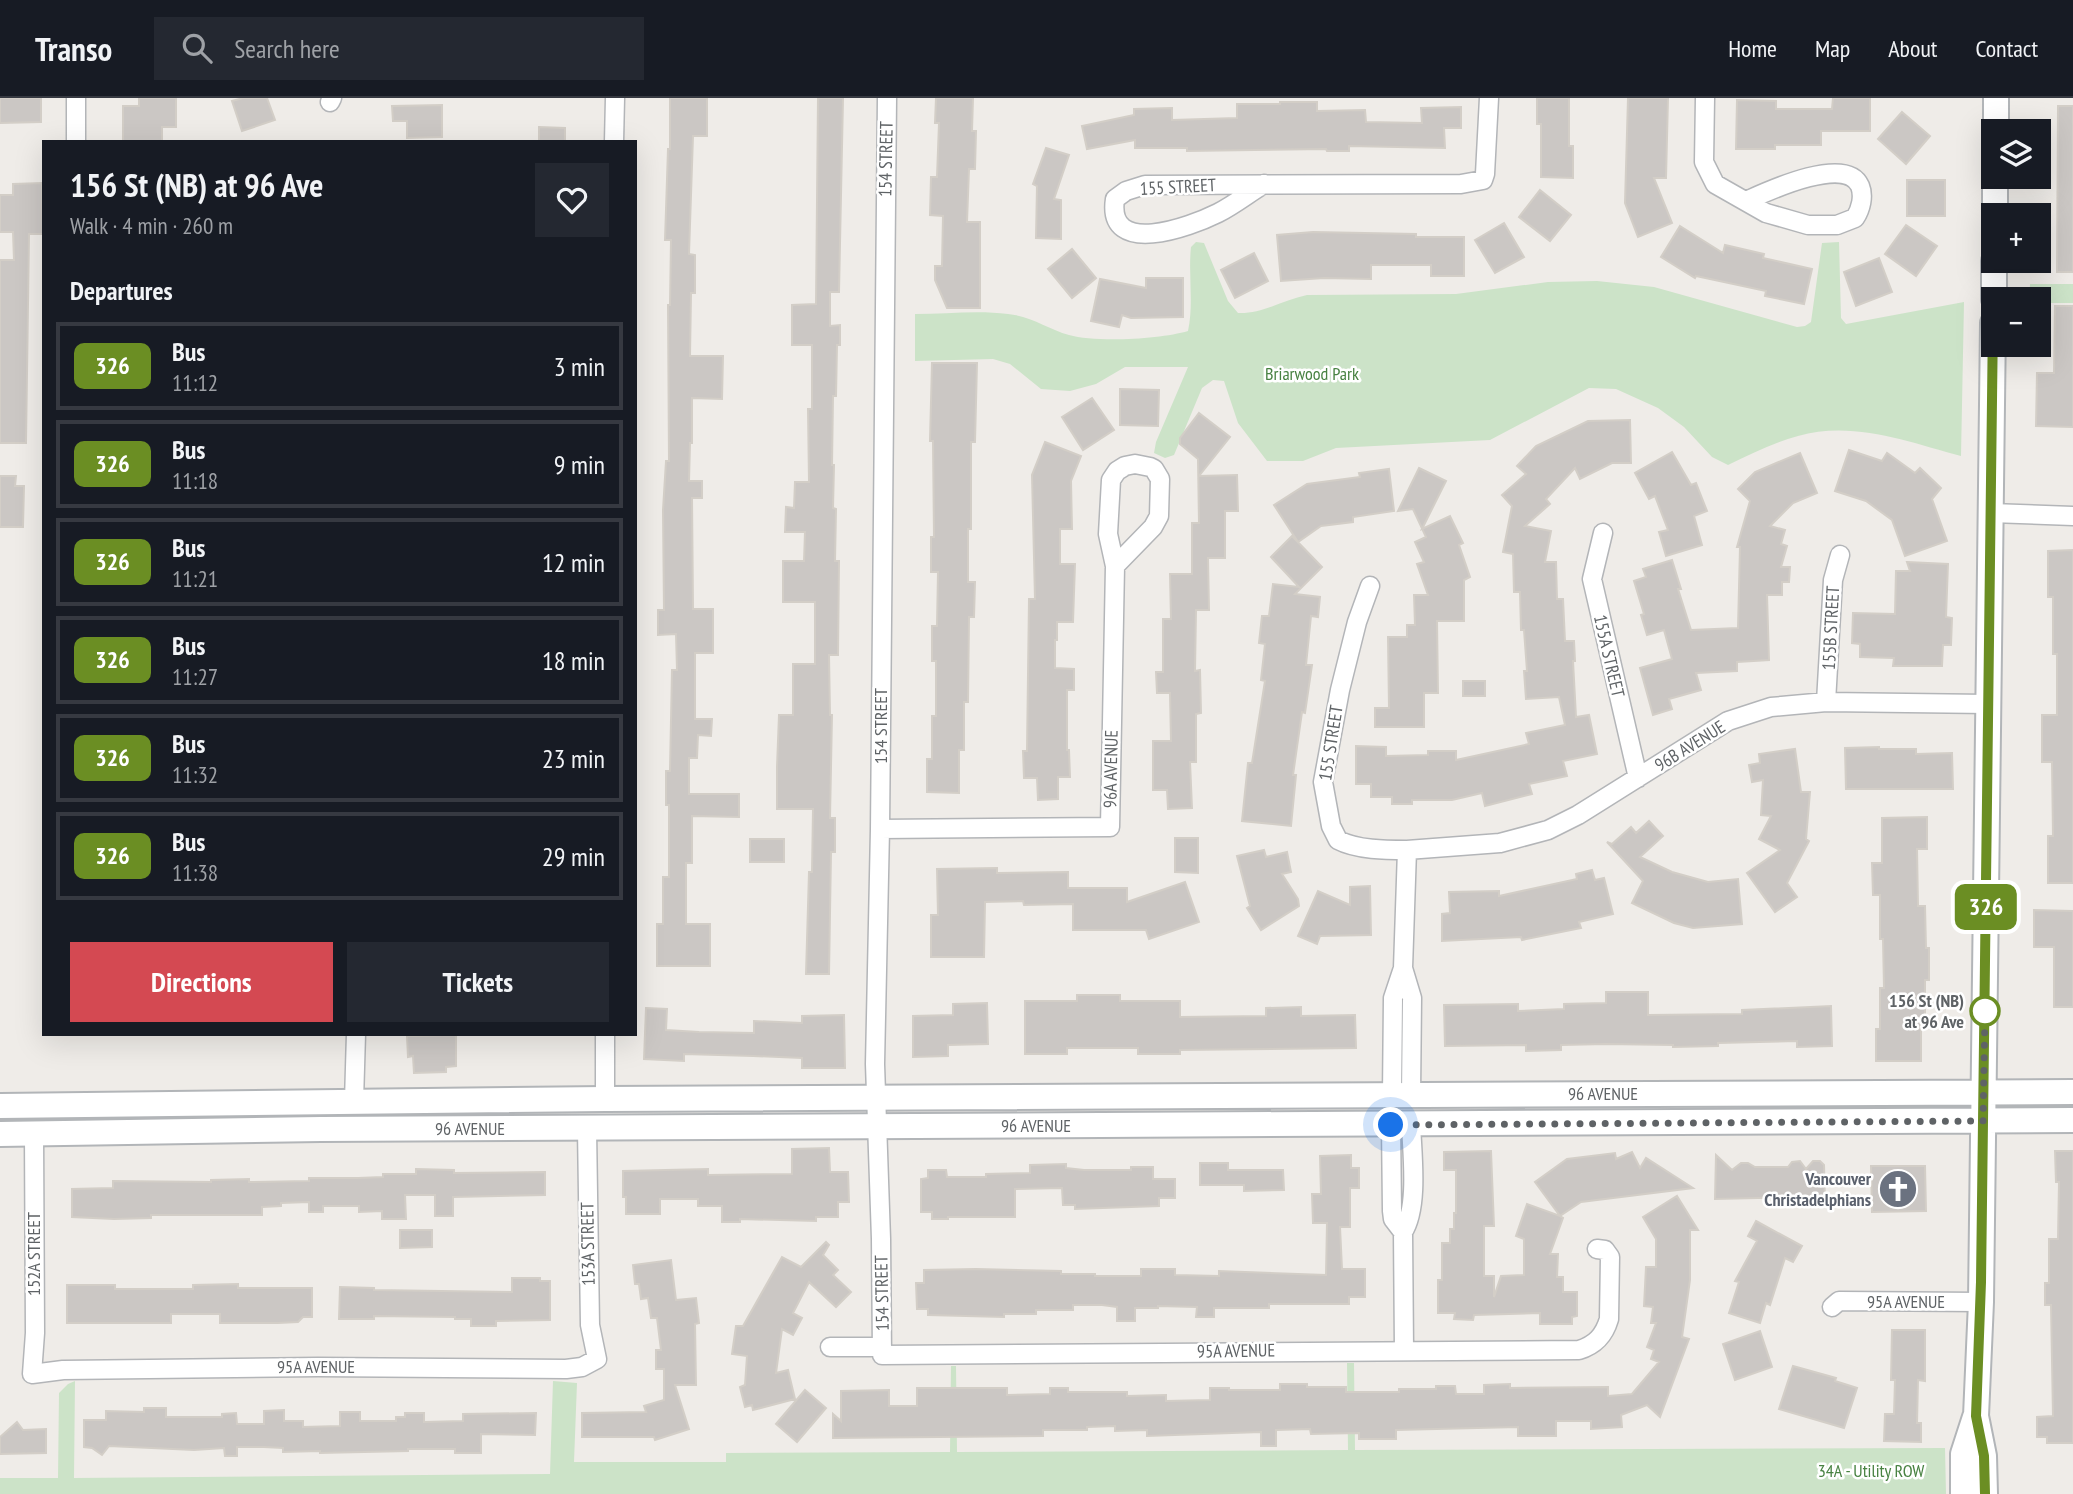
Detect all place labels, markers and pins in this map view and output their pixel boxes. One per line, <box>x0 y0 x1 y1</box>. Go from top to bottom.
place label: 156 St (NB) at 96 Ave <box>1889 989 1964 1033</box>
marker: 156 St (NB) at 96 Ave <box>1970 996 2000 1026</box>
place label: Vancouver Christadelphians <box>1764 1167 1872 1211</box>
church icon: Vancouver Christadelphians <box>1877 1168 1919 1210</box>

